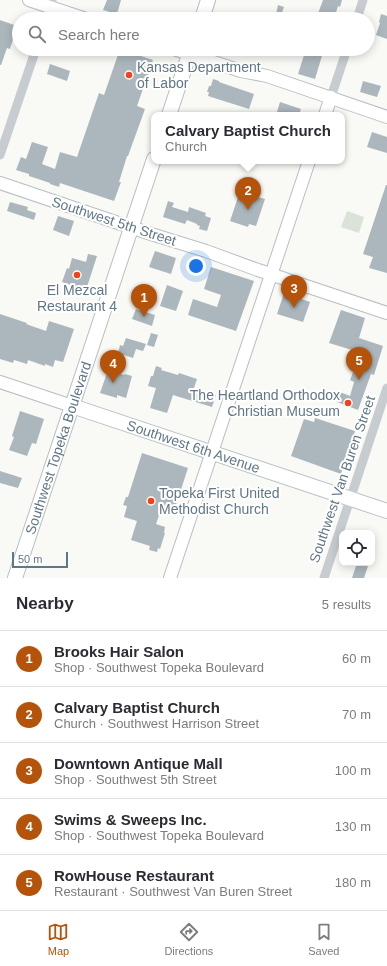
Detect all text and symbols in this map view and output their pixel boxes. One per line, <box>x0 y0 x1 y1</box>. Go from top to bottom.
search box <box>12 12 375 56</box>
icon: search <box>26 23 48 45</box>
text: Search here <box>58 26 140 43</box>
place label: Kansas Department of Labor <box>137 59 261 91</box>
marker: Kansas Department of Labor <box>124 70 134 80</box>
popup <box>151 112 345 164</box>
text: Calvary Baptist Church <box>165 122 331 139</box>
text: Church <box>165 139 207 154</box>
pin: 2 <box>235 177 261 210</box>
street label: Southwest 5th Street <box>50 193 178 249</box>
your location <box>186 256 206 276</box>
marker: El Mezcal Restaurant 4 <box>72 270 82 280</box>
pin: 3 <box>281 275 307 308</box>
place label: El Mezcal Restaurant 4 <box>37 282 117 314</box>
pin: 1 <box>131 284 157 317</box>
pin: 5 <box>346 347 372 380</box>
pin: 4 <box>100 350 126 383</box>
street label: Southwest Topeka Boulevard <box>22 359 94 537</box>
place label: The Heartland Orthodox Christian Museum <box>190 387 340 419</box>
street label: Southwest Van Buren Street <box>306 393 378 565</box>
marker: The Heartland Orthodox Christian Museum <box>343 398 353 408</box>
street label: Southwest 6th Avenue <box>125 417 262 476</box>
place label: Topeka First United Methodist Church <box>159 485 280 517</box>
marker: Topeka First United Methodist Church <box>146 496 156 506</box>
map controls <box>339 530 375 566</box>
button: locate <box>339 530 375 566</box>
scale bar <box>12 550 68 569</box>
text: 50 m <box>18 553 42 565</box>
text: Nearby <box>16 594 74 613</box>
text: 5 results <box>322 597 371 612</box>
text: Brooks Hair Salon <box>54 643 184 660</box>
text: 1 <box>25 651 33 666</box>
text: 60 m <box>342 651 371 666</box>
text: Shop · Southwest Topeka Boulevard <box>54 660 264 675</box>
text: Calvary Baptist Church <box>54 699 220 716</box>
text: 2 <box>25 707 33 722</box>
text: 70 m <box>342 707 371 722</box>
text: Church · Southwest Harrison Street <box>54 716 259 731</box>
text: Downtown Antique Mall <box>54 755 223 772</box>
text: 3 <box>25 763 33 778</box>
text: 100 m <box>335 763 371 778</box>
text: Shop · Southwest 5th Street <box>54 772 217 787</box>
text: Swims & Sweeps Inc. <box>54 811 207 828</box>
text: 4 <box>25 819 33 834</box>
text: 130 m <box>335 819 371 834</box>
text: Shop · Southwest Topeka Boulevard <box>54 828 264 843</box>
text: RowHouse Restaurant <box>54 867 214 884</box>
text: 5 <box>25 875 33 890</box>
text: 180 m <box>335 875 371 890</box>
text: Restaurant · Southwest Van Buren Street <box>54 884 292 899</box>
tab: Map <box>47 921 69 957</box>
tab: Directions <box>164 921 213 957</box>
tab: Saved <box>308 921 339 957</box>

